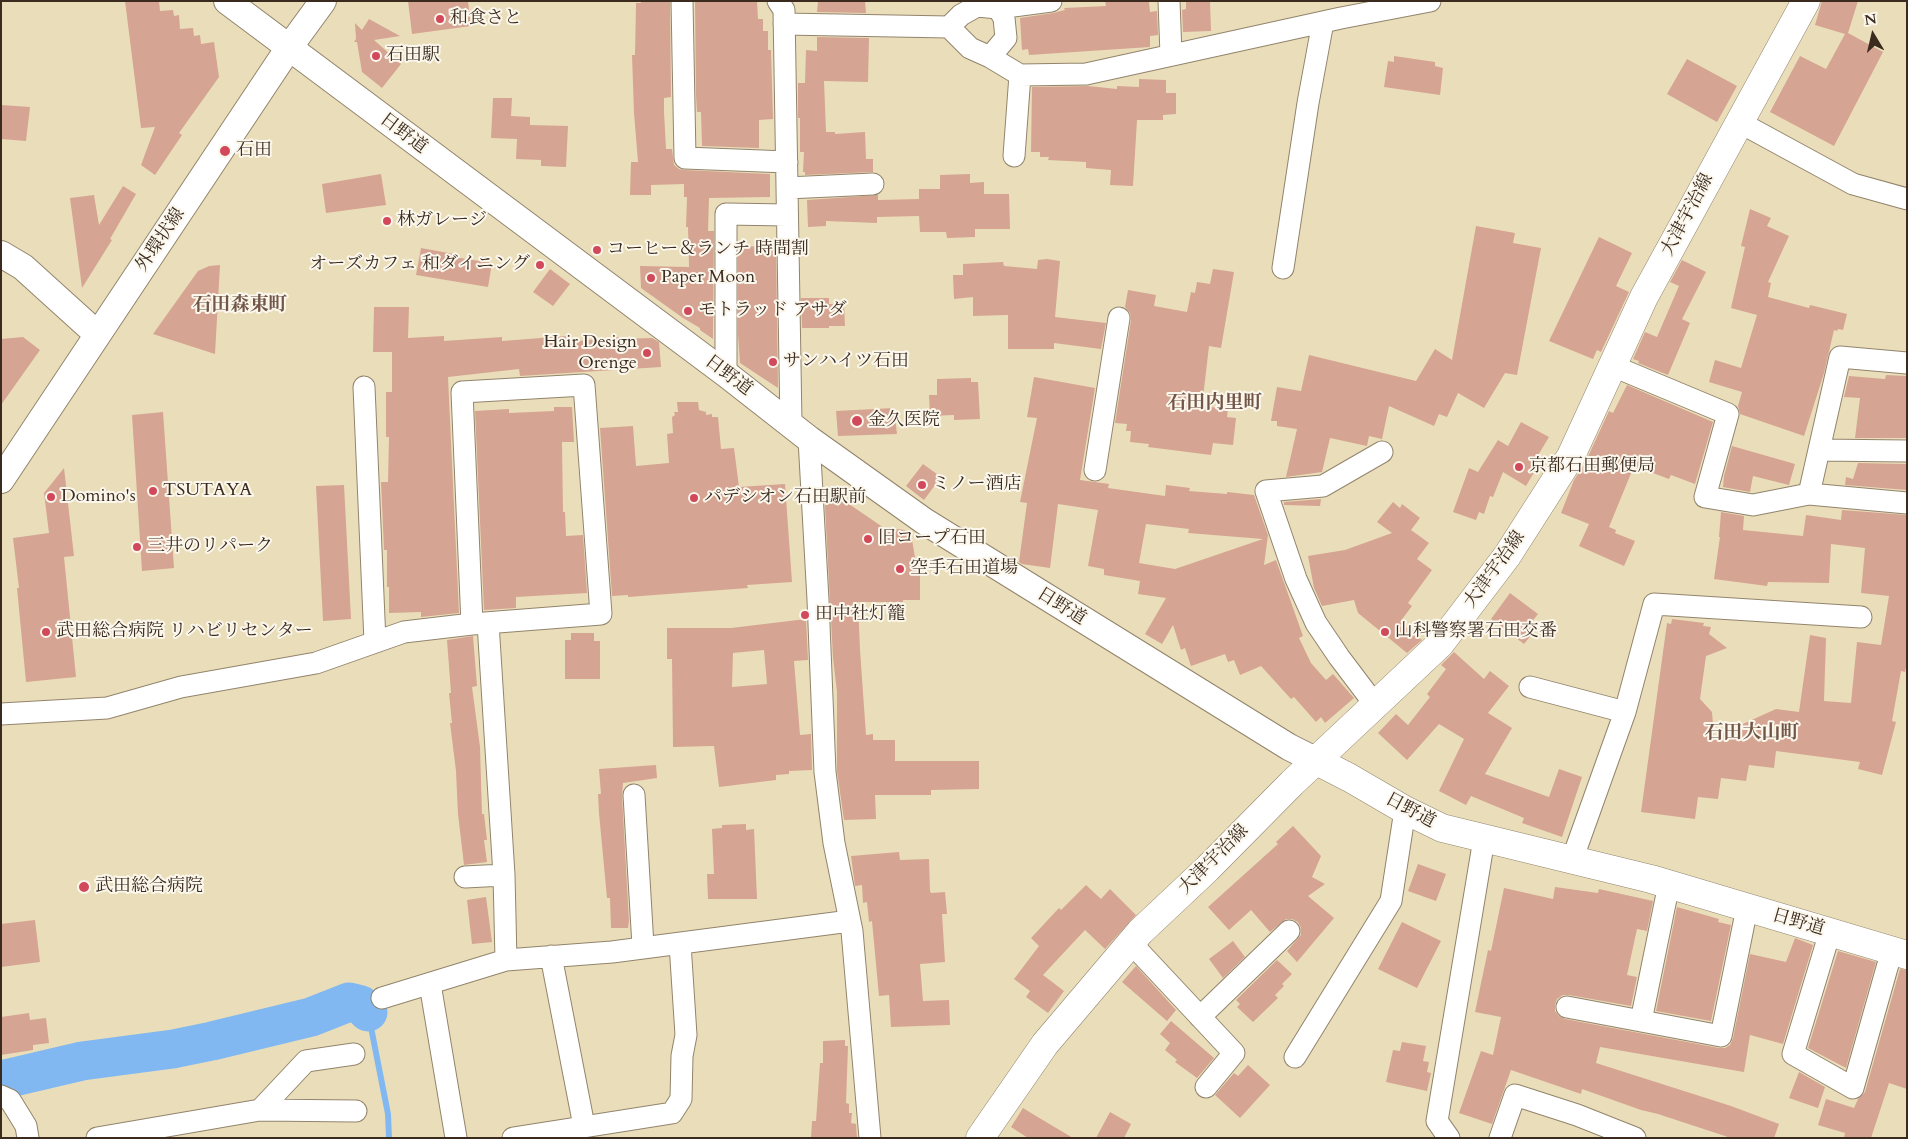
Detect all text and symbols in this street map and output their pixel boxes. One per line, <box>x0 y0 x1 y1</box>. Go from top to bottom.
place label: 和食さと <box>450 8 522 30</box>
text: N <box>1863 9 1878 30</box>
north arrow <box>1848 10 1898 60</box>
marker: 和食さと <box>434 13 446 25</box>
place label: 石田駅 <box>386 45 440 67</box>
marker: 石田駅 <box>370 50 382 62</box>
street label: 日野道 <box>375 109 431 159</box>
place label: 石田 <box>236 140 272 162</box>
marker: 石田 <box>218 144 232 158</box>
street label: 大津宇治線 <box>1657 170 1719 260</box>
street label: 外環状線 <box>132 204 190 276</box>
place label: 林ガレージ <box>397 210 487 232</box>
marker: 林ガレージ <box>381 215 393 227</box>
place label: コーヒー＆ランチ 時間割 <box>607 239 809 261</box>
marker: コーヒー＆ランチ 時間割 <box>591 244 603 256</box>
place label: オーズカフェ 和ダイニング <box>309 254 530 276</box>
marker: オーズカフェ 和ダイニング <box>534 259 546 271</box>
place label: Paper Moon <box>661 267 755 289</box>
marker: Paper Moon <box>645 272 657 284</box>
district label: 石田森東町 <box>193 295 287 317</box>
place label: モトラッド アサダ <box>698 300 847 322</box>
marker: モトラッド アサダ <box>682 305 694 317</box>
place label: Hair Design Orenge <box>544 332 637 374</box>
marker: Hair Design Orenge <box>641 347 653 359</box>
street label: 日野道 <box>700 351 756 401</box>
place label: サンハイツ石田 <box>783 351 909 373</box>
marker: サンハイツ石田 <box>767 356 779 368</box>
district label: 石田内里町 <box>1168 393 1262 415</box>
place label: 金久医院 <box>868 410 940 432</box>
marker: 金久医院 <box>850 414 864 428</box>
place label: 京都石田郵便局 <box>1529 456 1655 478</box>
marker: 京都石田郵便局 <box>1513 461 1525 473</box>
place label: ミノー酒店 <box>932 474 1021 496</box>
marker: ミノー酒店 <box>916 479 928 491</box>
place label: TSUTAYA <box>163 480 252 502</box>
marker: TSUTAYA <box>147 485 159 497</box>
place label: Domino's <box>61 486 136 508</box>
place label: パデシオン石田駅前 <box>704 487 866 509</box>
marker: Domino's <box>45 491 57 503</box>
marker: パデシオン石田駅前 <box>688 492 700 504</box>
street label: 大津宇治線 <box>1460 527 1530 613</box>
place label: 旧コープ石田 <box>878 528 986 550</box>
marker: 旧コープ石田 <box>862 533 874 545</box>
place label: 三井のリパーク <box>147 536 273 558</box>
marker: 三井のリパーク <box>131 541 143 553</box>
place label: 空手石田道場 <box>910 558 1018 580</box>
marker: 空手石田道場 <box>894 563 906 575</box>
street label: 日野道 <box>1032 584 1090 630</box>
place label: 田中社灯籠 <box>815 604 905 626</box>
marker: 田中社灯籠 <box>799 609 811 621</box>
place label: 武田総合病院 リハビリセンター <box>56 621 313 643</box>
place label: 山科警察署石田交番 <box>1395 621 1557 643</box>
marker: 武田総合病院 リハビリセンター <box>40 626 52 638</box>
marker: 山科警察署石田交番 <box>1379 626 1391 638</box>
district label: 石田大山町 <box>1705 723 1799 745</box>
street label: 日野道 <box>1381 789 1439 833</box>
street label: 大津宇治線 <box>1175 821 1253 899</box>
place label: 武田総合病院 <box>95 876 203 898</box>
marker: 武田総合病院 <box>77 880 91 894</box>
street label: 日野道 <box>1769 905 1827 941</box>

